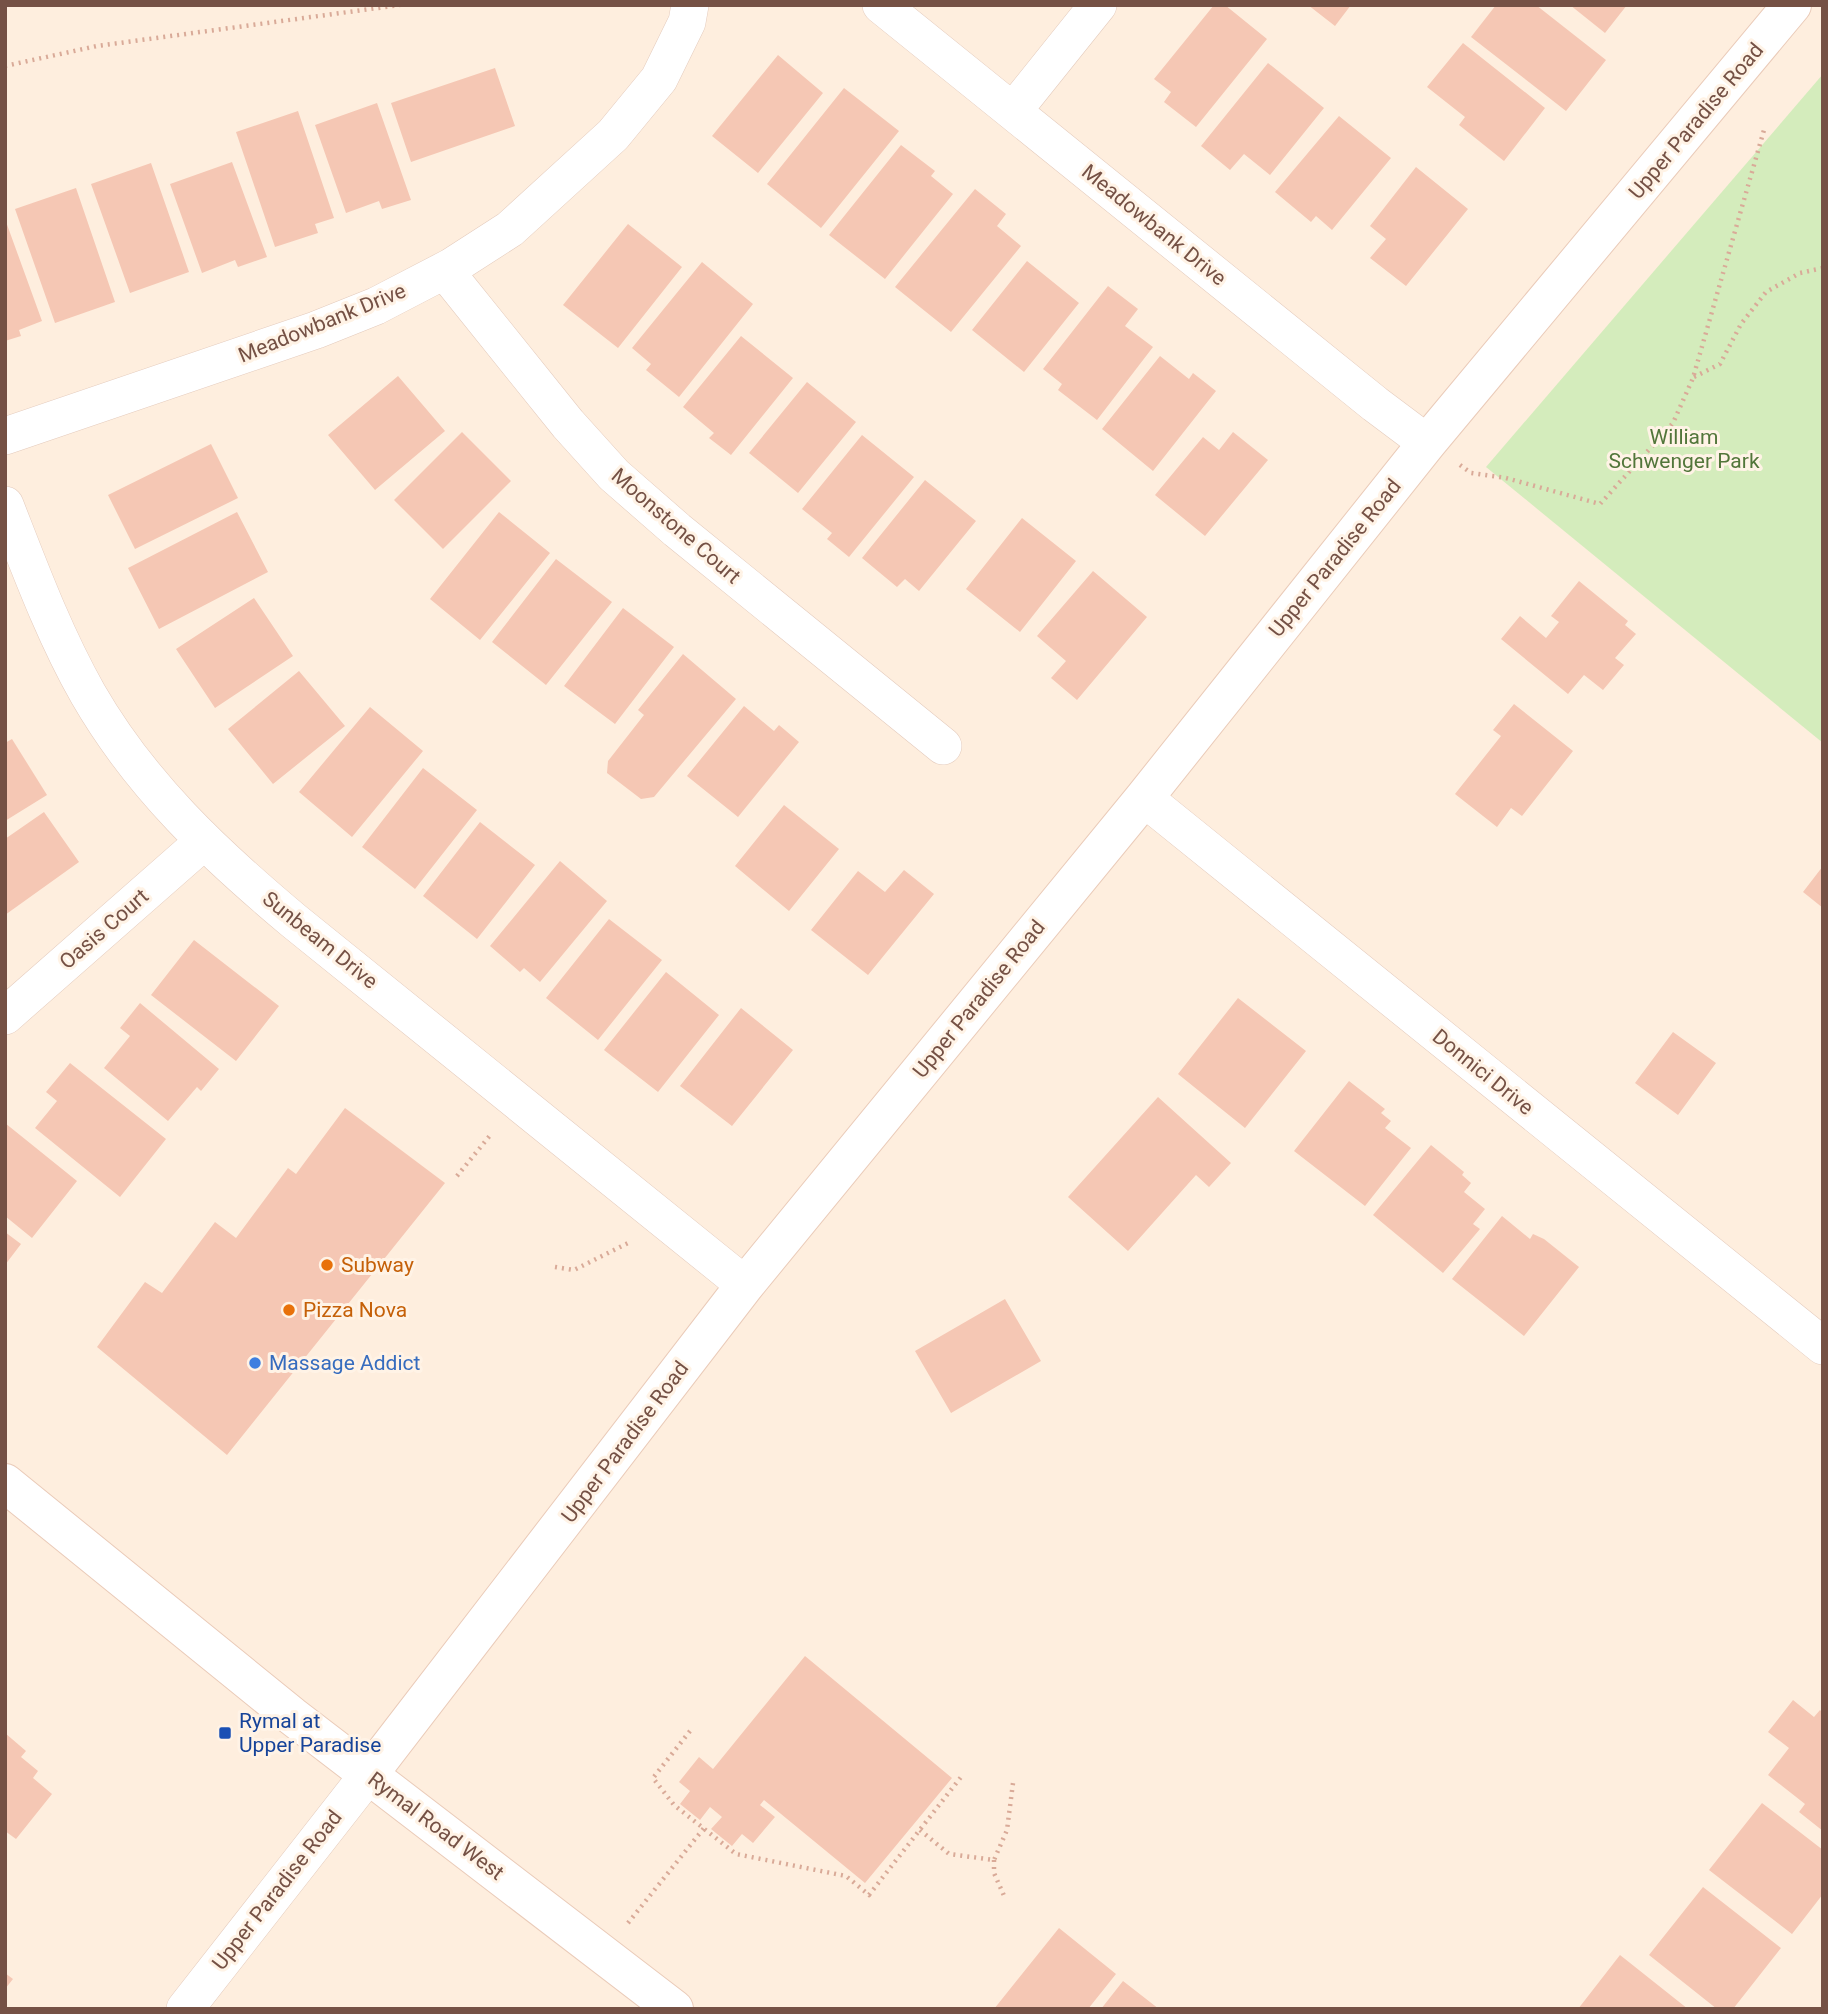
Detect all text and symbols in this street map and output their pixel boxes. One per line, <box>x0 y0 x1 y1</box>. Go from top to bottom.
street label: Upper Paradise Road <box>1624 38 1768 204</box>
street label: Meadowbank Drive <box>1077 160 1231 290</box>
street label: Meadowbank Drive <box>235 278 409 368</box>
park label: William Schwenger Park <box>1608 425 1760 473</box>
street label: Moonstone Court <box>607 463 745 589</box>
street label: Upper Paradise Road <box>1264 474 1406 642</box>
street label: Oasis Court <box>55 884 153 974</box>
street label: Sunbeam Drive <box>258 886 382 994</box>
street label: Upper Paradise Road <box>908 915 1050 1083</box>
street label: Donnici Drive <box>1428 1024 1538 1120</box>
place label: Subway <box>341 1253 414 1277</box>
marker: Subway <box>319 1257 335 1273</box>
place label: Pizza Nova <box>303 1298 407 1322</box>
marker: Pizza Nova <box>281 1302 297 1318</box>
place label: Massage Addict <box>269 1351 420 1375</box>
marker: Massage Addict <box>247 1355 263 1371</box>
street label: Upper Paradise Road <box>557 1357 693 1527</box>
place label: Rymal at Upper Paradise <box>239 1709 381 1757</box>
marker: Rymal at Upper Paradise <box>217 1725 233 1741</box>
street label: Rymal Road West <box>363 1767 509 1885</box>
street label: Upper Paradise Road <box>207 1806 347 1974</box>

